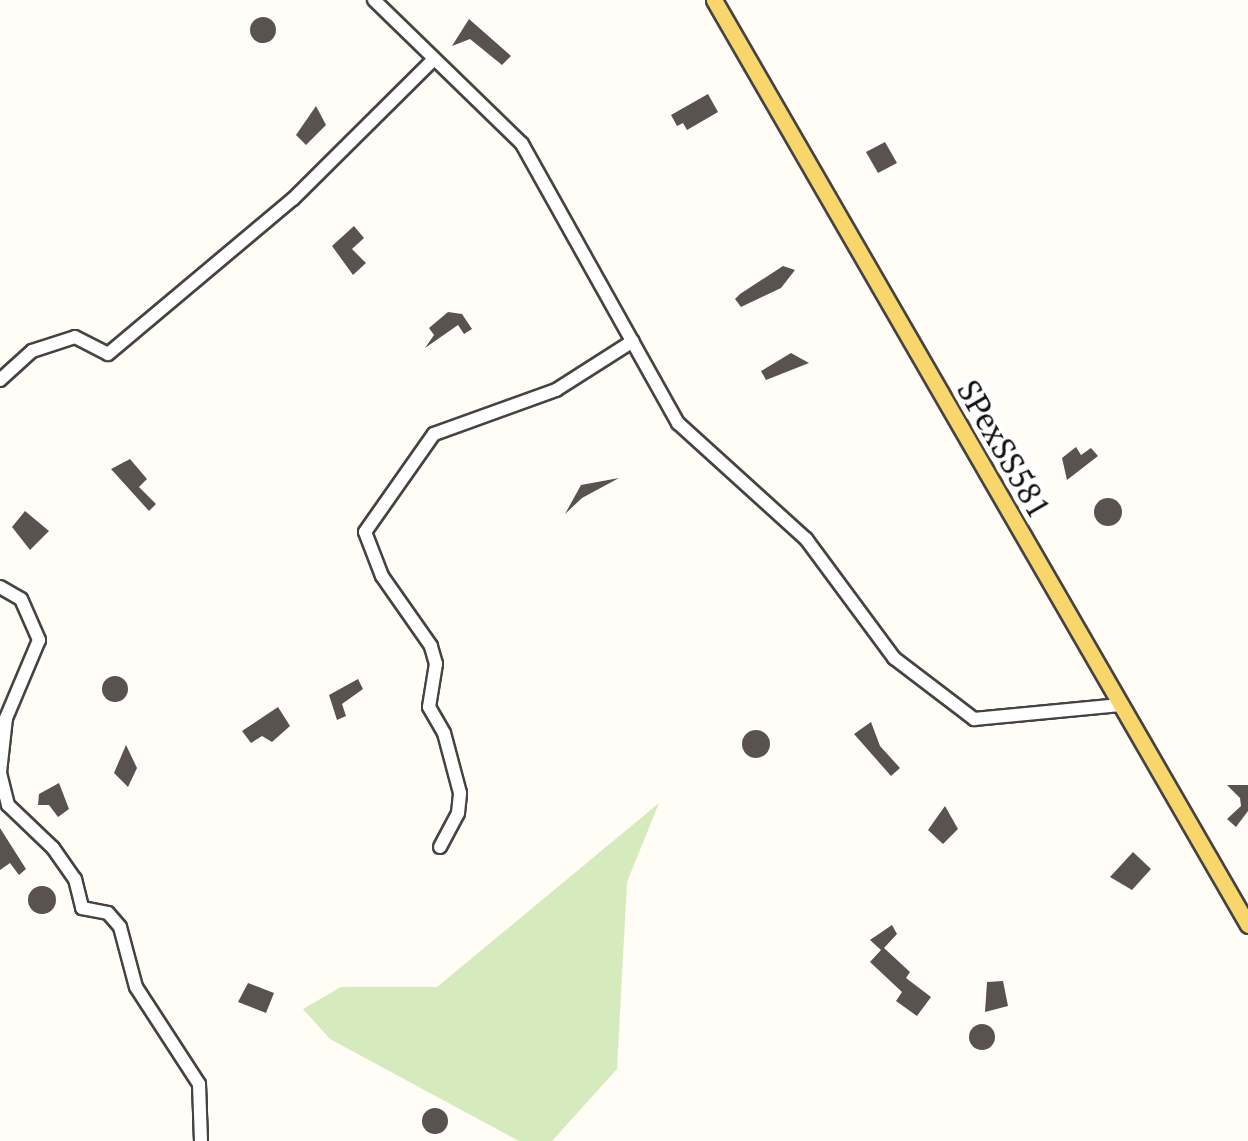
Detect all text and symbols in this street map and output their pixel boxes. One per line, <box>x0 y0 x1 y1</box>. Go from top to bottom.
street label: SPexSS581 <box>949 373 1059 525</box>

